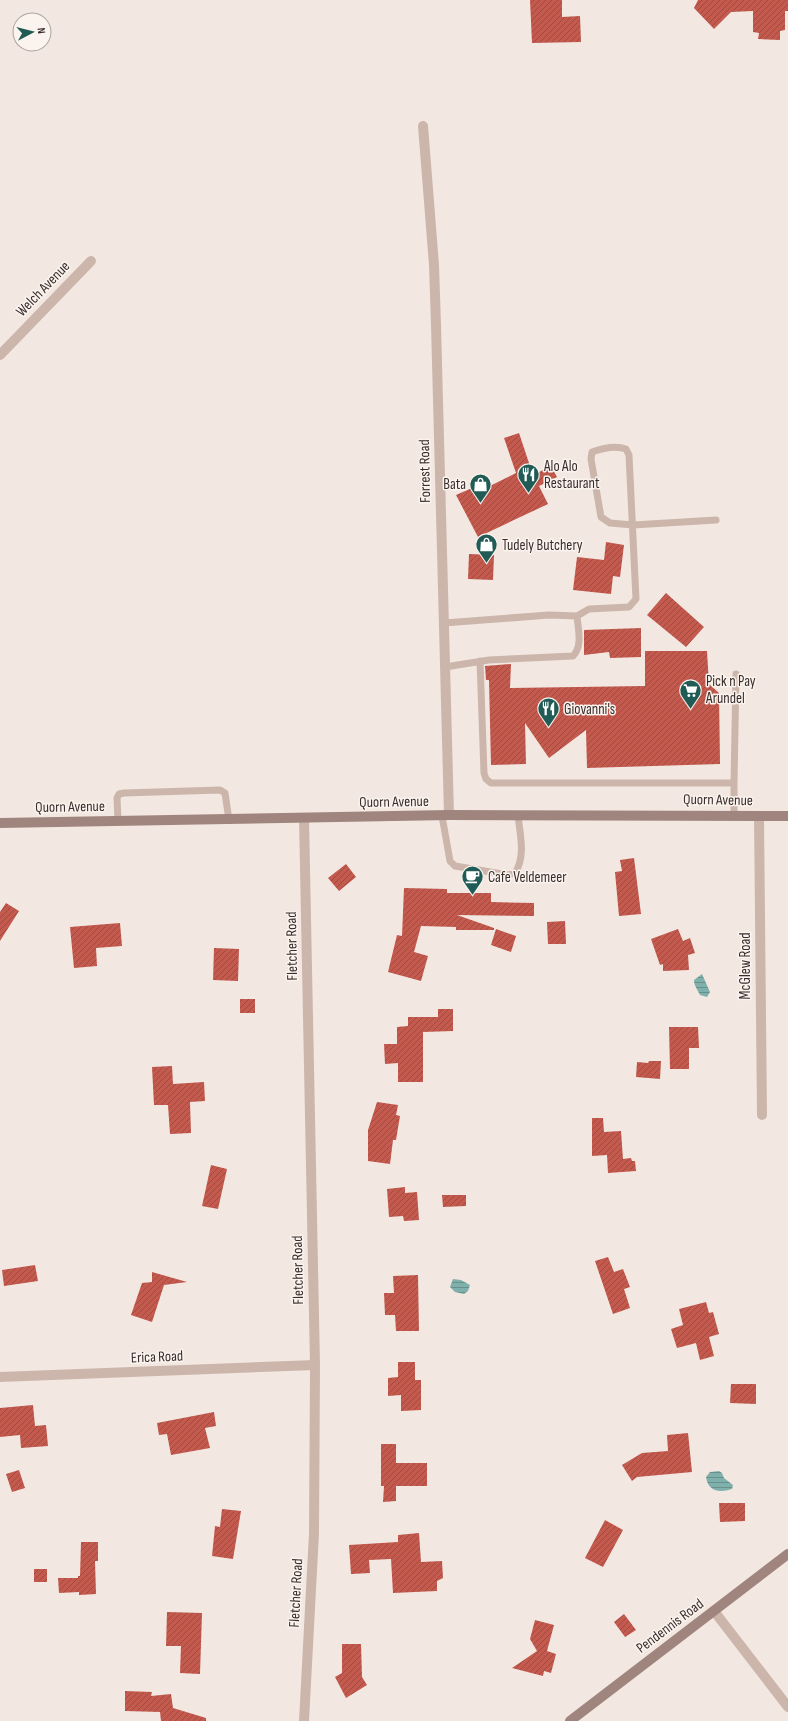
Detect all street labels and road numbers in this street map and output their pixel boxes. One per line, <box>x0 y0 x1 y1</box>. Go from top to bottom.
street label: Welch Avenue <box>12 257 74 321</box>
street label: Forrest Road <box>415 439 435 503</box>
street label: Quorn Avenue <box>683 790 753 810</box>
street label: Quorn Avenue <box>359 792 429 812</box>
street label: Quorn Avenue <box>35 797 105 817</box>
street label: Fletcher Road <box>282 911 302 981</box>
street label: McGlew Road <box>736 933 755 1000</box>
street label: Fletcher Road <box>288 1235 308 1305</box>
street label: Erica Road <box>131 1347 183 1367</box>
street label: Fletcher Road <box>285 1558 307 1628</box>
street label: Pendennis Road <box>633 1595 707 1657</box>

